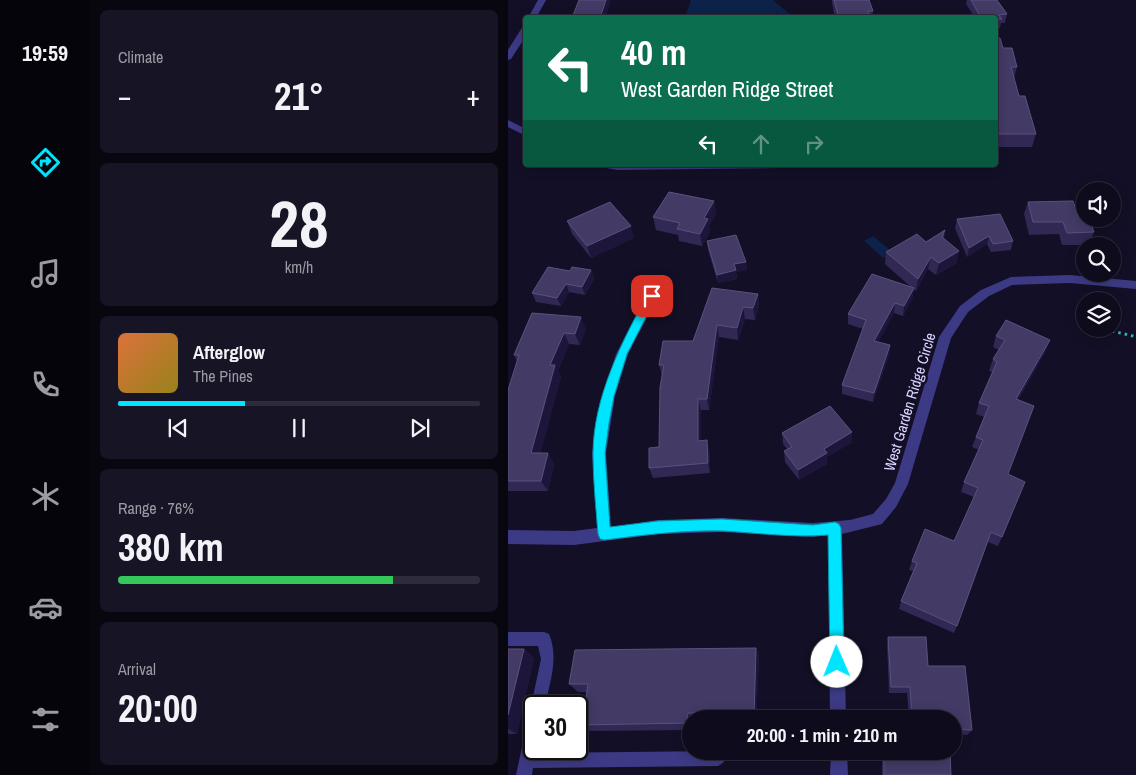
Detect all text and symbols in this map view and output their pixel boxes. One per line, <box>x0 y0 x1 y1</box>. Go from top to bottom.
text: 40 m <box>621 29 686 76</box>
icon: left <box>538 35 603 100</box>
text: 19:59 <box>22 38 68 68</box>
text: Climate <box>118 46 163 68</box>
text: 21° <box>274 71 324 122</box>
text: West Garden Ridge Street <box>621 74 833 104</box>
text: − <box>118 77 131 115</box>
text: + <box>467 77 480 115</box>
icon: left <box>694 130 722 158</box>
icon: ahead <box>747 130 775 158</box>
icon: right <box>800 130 828 158</box>
icon: directions <box>28 145 63 180</box>
text: 28 <box>269 180 329 267</box>
map controls <box>1076 182 1121 337</box>
button: sound <box>1076 182 1121 227</box>
button: search <box>1076 237 1121 282</box>
icon: music <box>28 256 63 291</box>
text: km/h <box>285 256 313 278</box>
pin <box>631 275 673 317</box>
icon: arrive <box>638 282 666 310</box>
button: layers <box>1076 292 1121 337</box>
street label: West Garden Ridge Circle <box>878 330 941 474</box>
text: Afterglow <box>193 339 265 365</box>
text: The Pines <box>193 365 253 387</box>
icon: phone <box>28 367 63 402</box>
icon: previous <box>164 414 192 442</box>
icon: pause <box>285 414 313 442</box>
icon: next <box>406 414 434 442</box>
icon: climate <box>28 479 63 514</box>
text: Range · 76% <box>118 497 194 519</box>
text: 380 km <box>118 522 224 573</box>
icon: car <box>28 590 63 625</box>
position arrow <box>810 635 862 687</box>
text: Arrival <box>118 658 156 680</box>
text: 20:00 <box>118 683 198 734</box>
speed limit sign: 30 <box>523 695 588 760</box>
icon: filters <box>28 702 63 737</box>
text: 20:00 · 1 min · 210 m <box>747 722 897 748</box>

